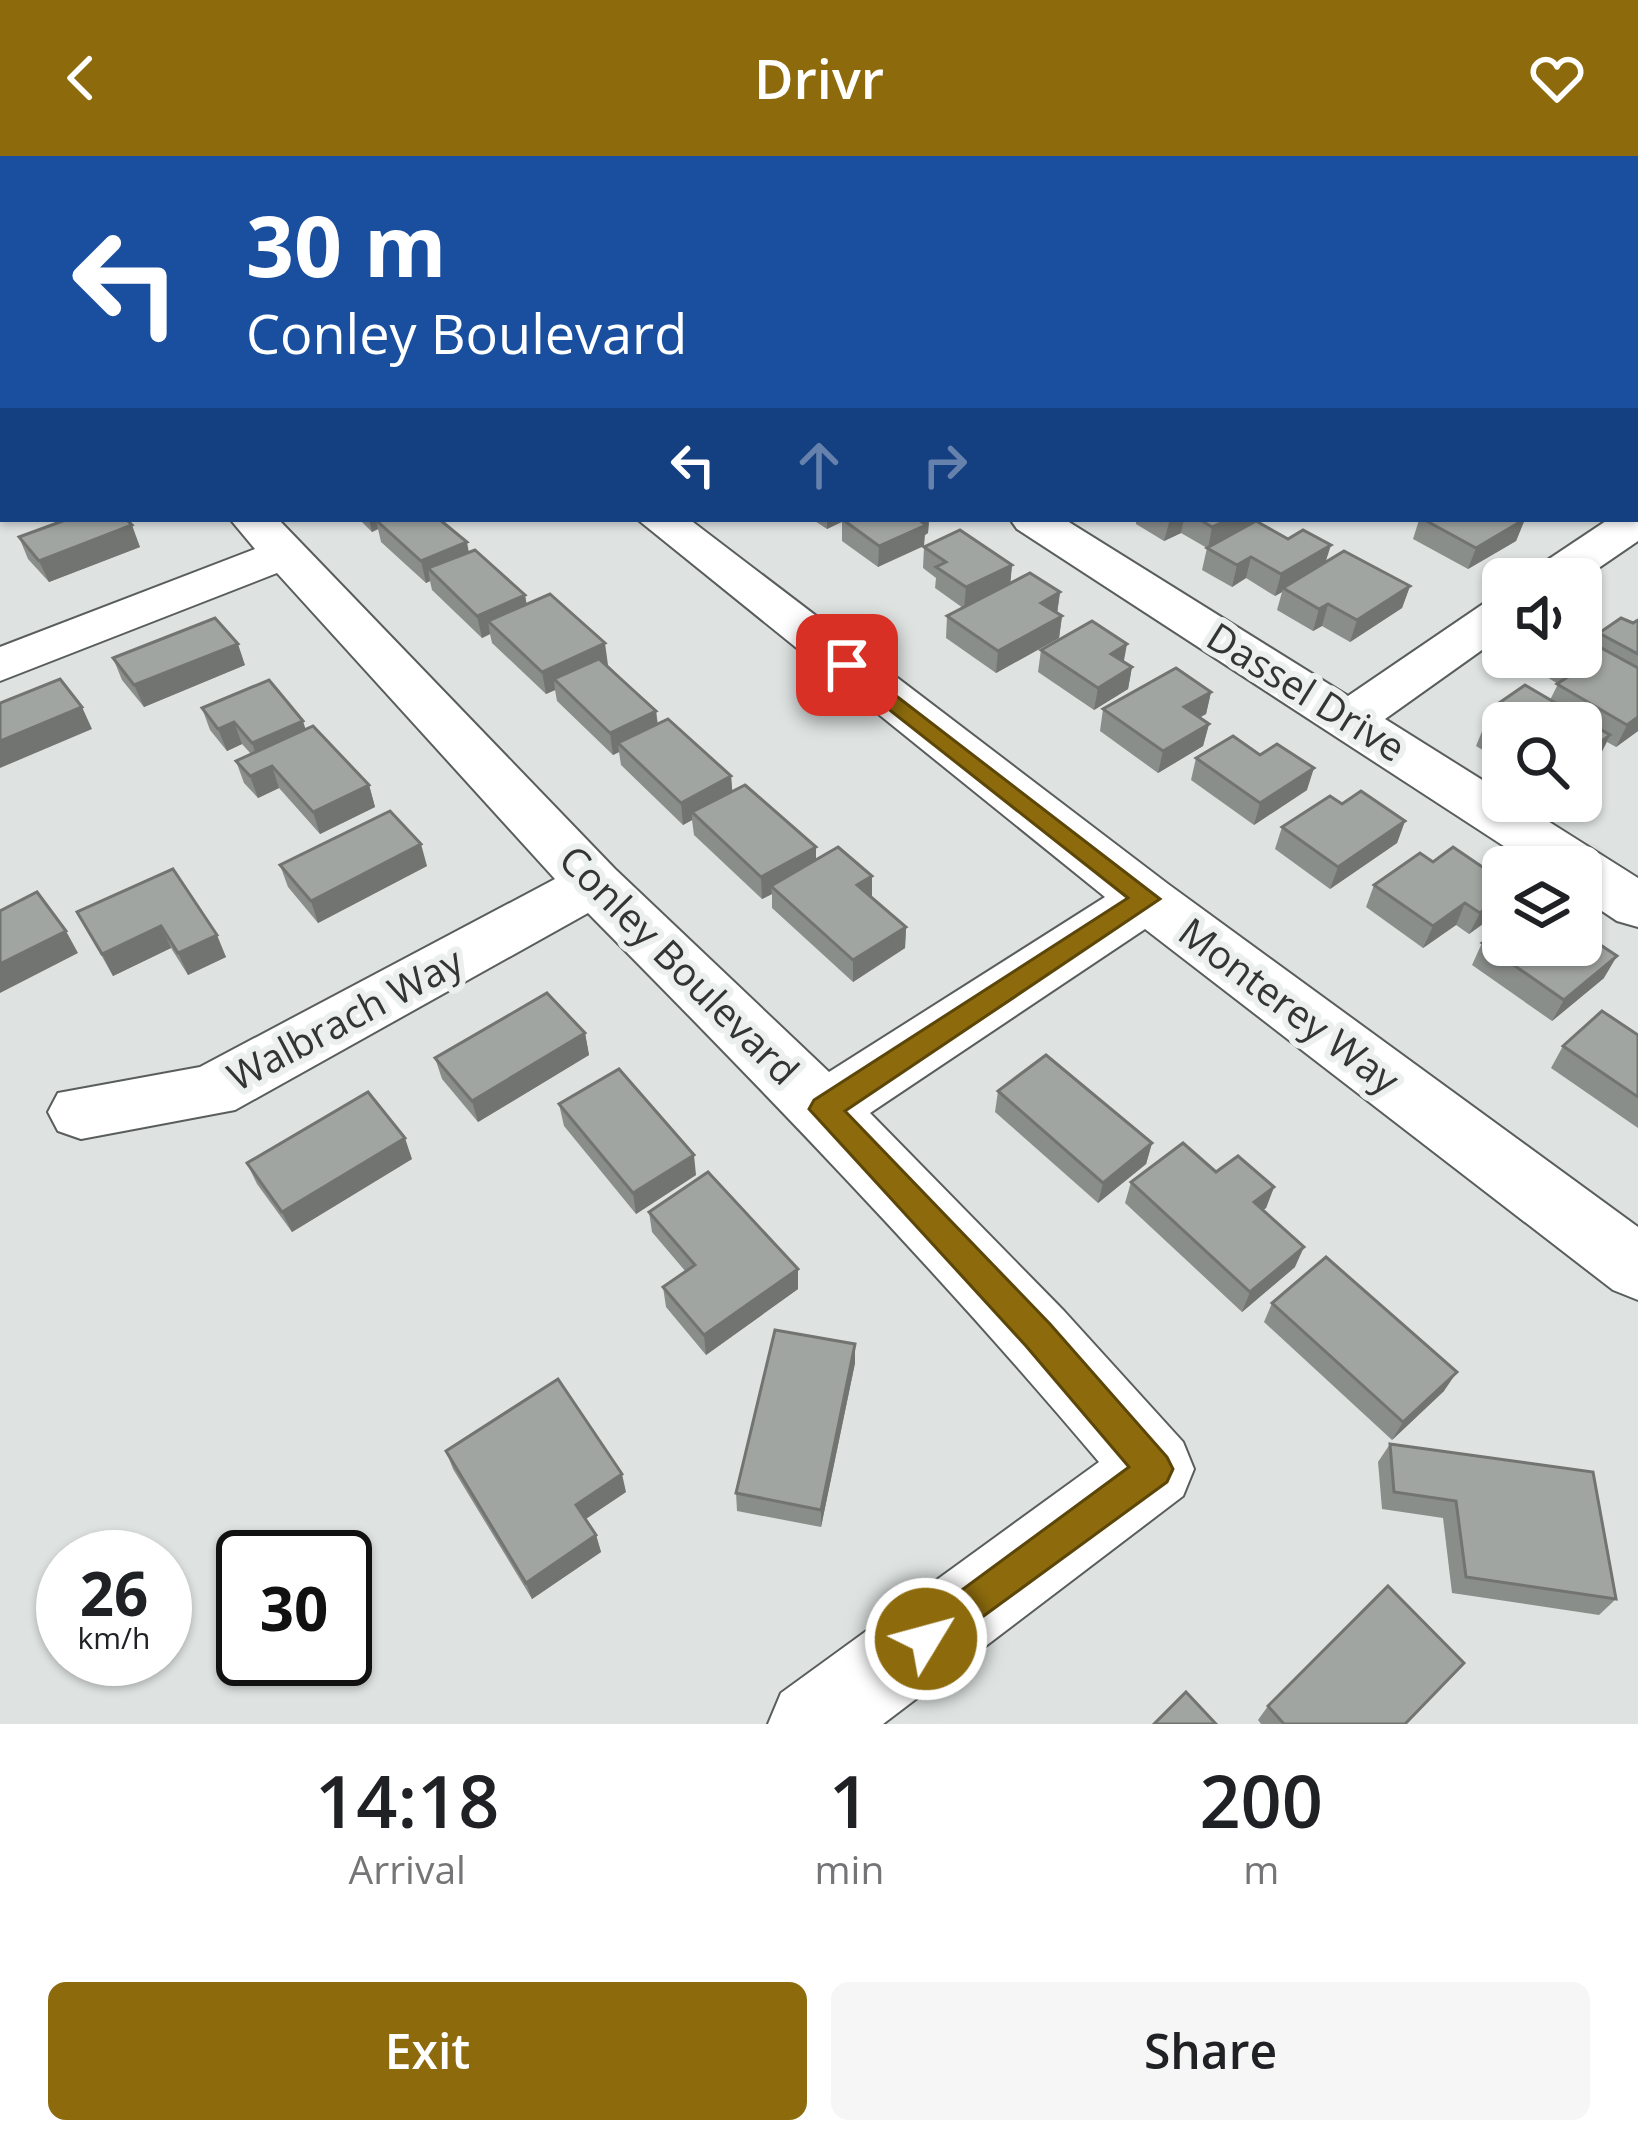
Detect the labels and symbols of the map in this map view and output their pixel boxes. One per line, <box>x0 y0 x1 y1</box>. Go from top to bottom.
street label: Dassel Drive <box>1198 609 1416 773</box>
pin <box>796 614 898 716</box>
street label: Conley Boulevard <box>549 833 811 1095</box>
street label: Monterey Way <box>1169 905 1411 1105</box>
street label: Walbrach Way <box>218 933 471 1102</box>
speed limit sign: 30 <box>216 1530 372 1686</box>
position arrow <box>863 1576 989 1702</box>

